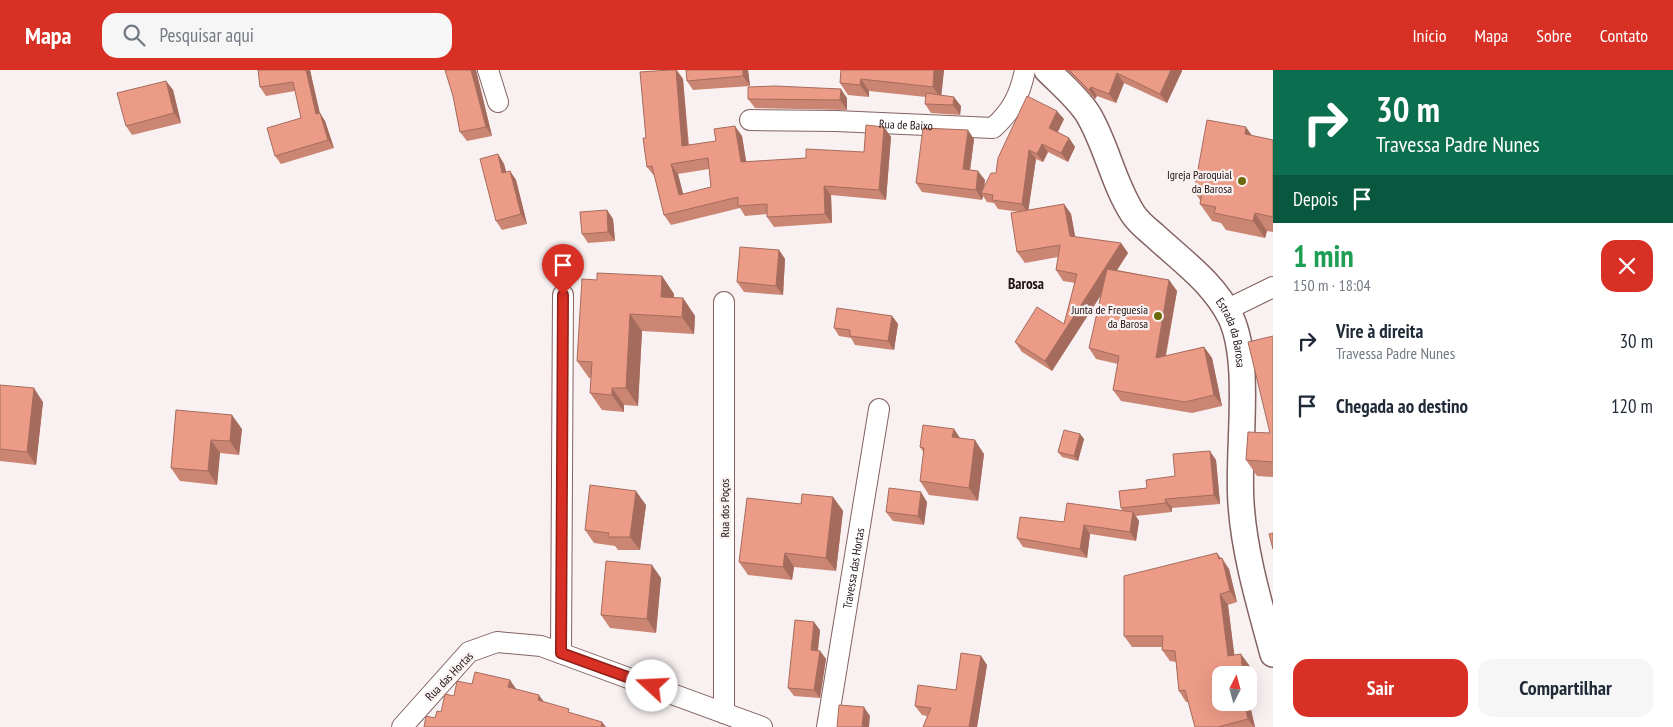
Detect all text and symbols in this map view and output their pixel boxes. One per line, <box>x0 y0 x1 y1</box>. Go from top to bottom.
search box <box>102 13 452 58</box>
text: Mapa <box>25 20 72 51</box>
icon: search <box>120 21 148 49</box>
text: Pesquisar aqui <box>160 23 254 47</box>
text: Início <box>1412 24 1446 47</box>
text: Mapa <box>1474 24 1508 47</box>
text: Sobre <box>1536 24 1572 47</box>
text: Contato <box>1600 24 1648 47</box>
text: 30 m <box>1376 86 1440 132</box>
icon: right <box>1293 90 1358 155</box>
street label: Rua de Baixo <box>879 115 933 133</box>
text: Travessa Padre Nunes <box>1376 130 1540 158</box>
place label: Igreja Paroquial da Barosa <box>1167 167 1232 196</box>
marker: Igreja Paroquial da Barosa <box>1236 175 1248 187</box>
icon: arrive <box>1348 185 1376 213</box>
text: Depois <box>1293 187 1338 211</box>
text: 1 min <box>1293 236 1354 275</box>
button: close <box>1601 240 1653 292</box>
pin <box>542 244 584 295</box>
icon: arrive <box>549 251 577 279</box>
district label: Barosa <box>1008 274 1044 293</box>
text: 150 m · 18:04 <box>1293 275 1371 295</box>
street label: Estrada da Barosa <box>1213 294 1249 368</box>
place label: Junta de Freguesia da Barosa <box>1070 302 1148 331</box>
marker: Junta de Freguesia da Barosa <box>1152 310 1164 322</box>
text: Vire à direita <box>1336 319 1423 343</box>
icon: right <box>1293 327 1321 355</box>
text: 30 m <box>1620 329 1653 353</box>
text: Travessa Padre Nunes <box>1336 343 1455 363</box>
icon: arrive <box>1293 392 1321 420</box>
text: Chegada ao destino <box>1336 394 1468 418</box>
text: 120 m <box>1611 394 1653 418</box>
street label: Rua dos Poços <box>717 479 732 537</box>
street label: Travessa das Hortas <box>839 527 867 610</box>
street label: Rua das Hortas <box>422 648 476 704</box>
position arrow <box>625 659 677 711</box>
button: Sair <box>1293 659 1468 717</box>
button: Compartilhar <box>1478 659 1653 717</box>
north arrow <box>1212 666 1258 711</box>
map controls <box>1212 666 1257 711</box>

